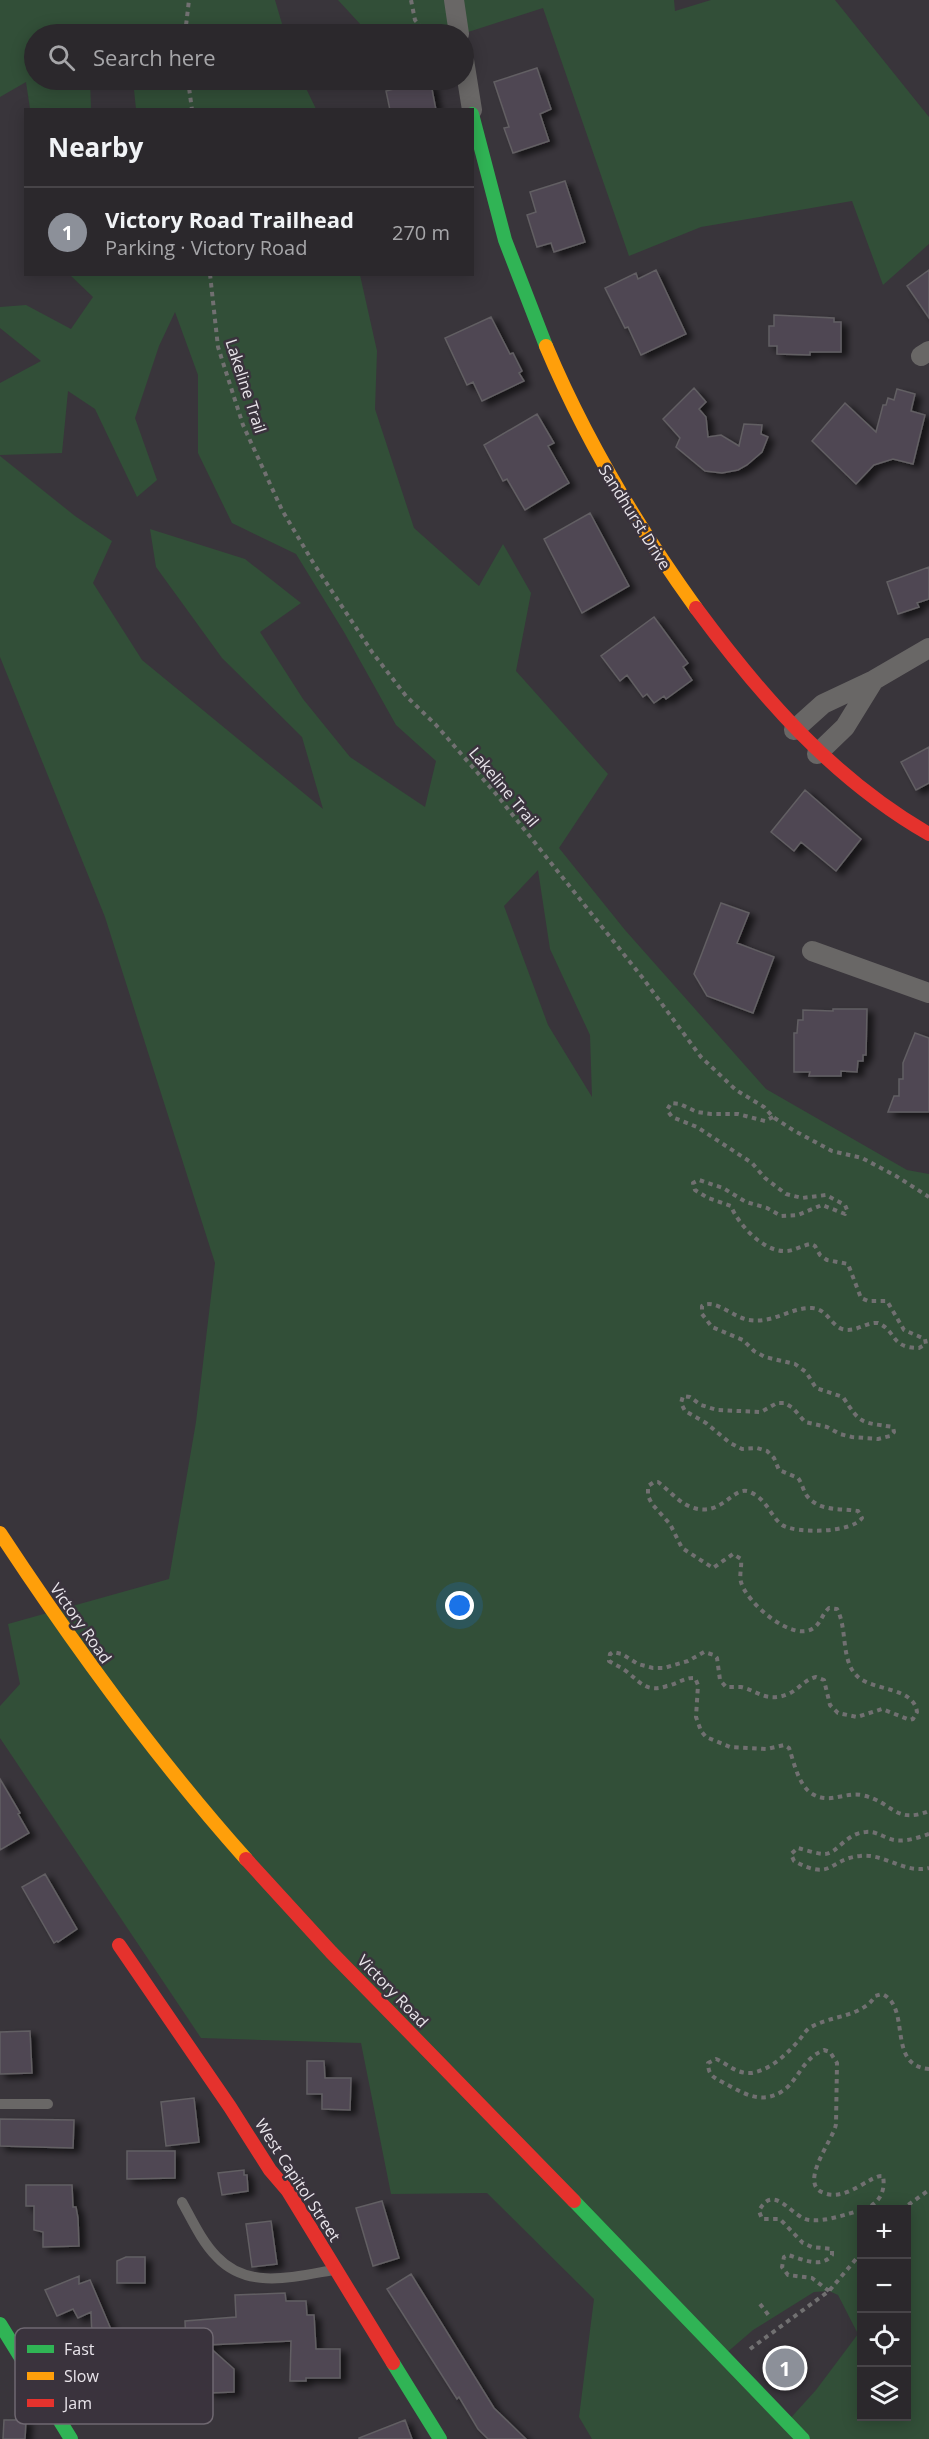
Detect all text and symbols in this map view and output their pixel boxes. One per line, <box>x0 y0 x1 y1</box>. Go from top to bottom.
search box <box>24 24 474 90</box>
icon: search <box>45 41 78 74</box>
text: Search here <box>93 42 216 72</box>
text: Nearby <box>48 129 143 165</box>
text: Victory Road Trailhead <box>105 204 354 234</box>
text: 1 <box>62 219 73 246</box>
text: 270 m <box>392 219 450 246</box>
text: Parking · Victory Road <box>105 234 307 261</box>
street label: Lakeline Trail <box>220 336 272 436</box>
street label: Sandhurst Drive <box>594 460 676 574</box>
street label: Lakeline Trail <box>464 742 544 832</box>
street label: Victory Road <box>45 1578 117 1668</box>
your location <box>445 1591 474 1620</box>
street label: Victory Road <box>353 1950 433 2032</box>
street label: West Capitol Street <box>250 2114 346 2246</box>
map controls <box>857 2205 911 2421</box>
button: + <box>857 2205 911 2259</box>
button: − <box>857 2259 911 2313</box>
button: locate <box>857 2313 911 2367</box>
legend <box>15 2328 213 2424</box>
text: Fast <box>64 2338 95 2360</box>
pin: 1 <box>766 2346 804 2390</box>
text: Slow <box>64 2365 99 2387</box>
button: layers <box>857 2367 911 2421</box>
text: Jam <box>62 2392 92 2414</box>

